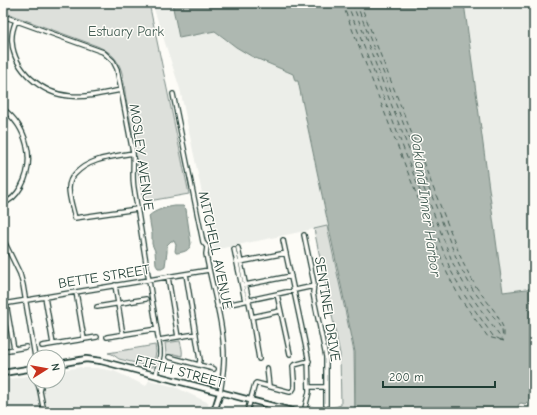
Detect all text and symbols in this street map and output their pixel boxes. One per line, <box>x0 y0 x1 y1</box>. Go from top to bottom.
park label: Estuary Park <box>88 23 164 40</box>
street label: MOSLEY AVENUE <box>126 103 157 212</box>
water label: Oakland Inner Harbor <box>407 132 445 279</box>
street label: MITCHELL AVENUE <box>195 189 236 311</box>
street label: SENTINEL DRIVE <box>311 255 344 363</box>
street label: BETTE STREET <box>57 261 152 292</box>
north arrow <box>26 349 66 389</box>
street label: FIFTH STREET <box>134 351 227 392</box>
text: N <box>48 362 62 372</box>
scale bar <box>383 363 495 389</box>
text: 200 m <box>389 370 424 384</box>

